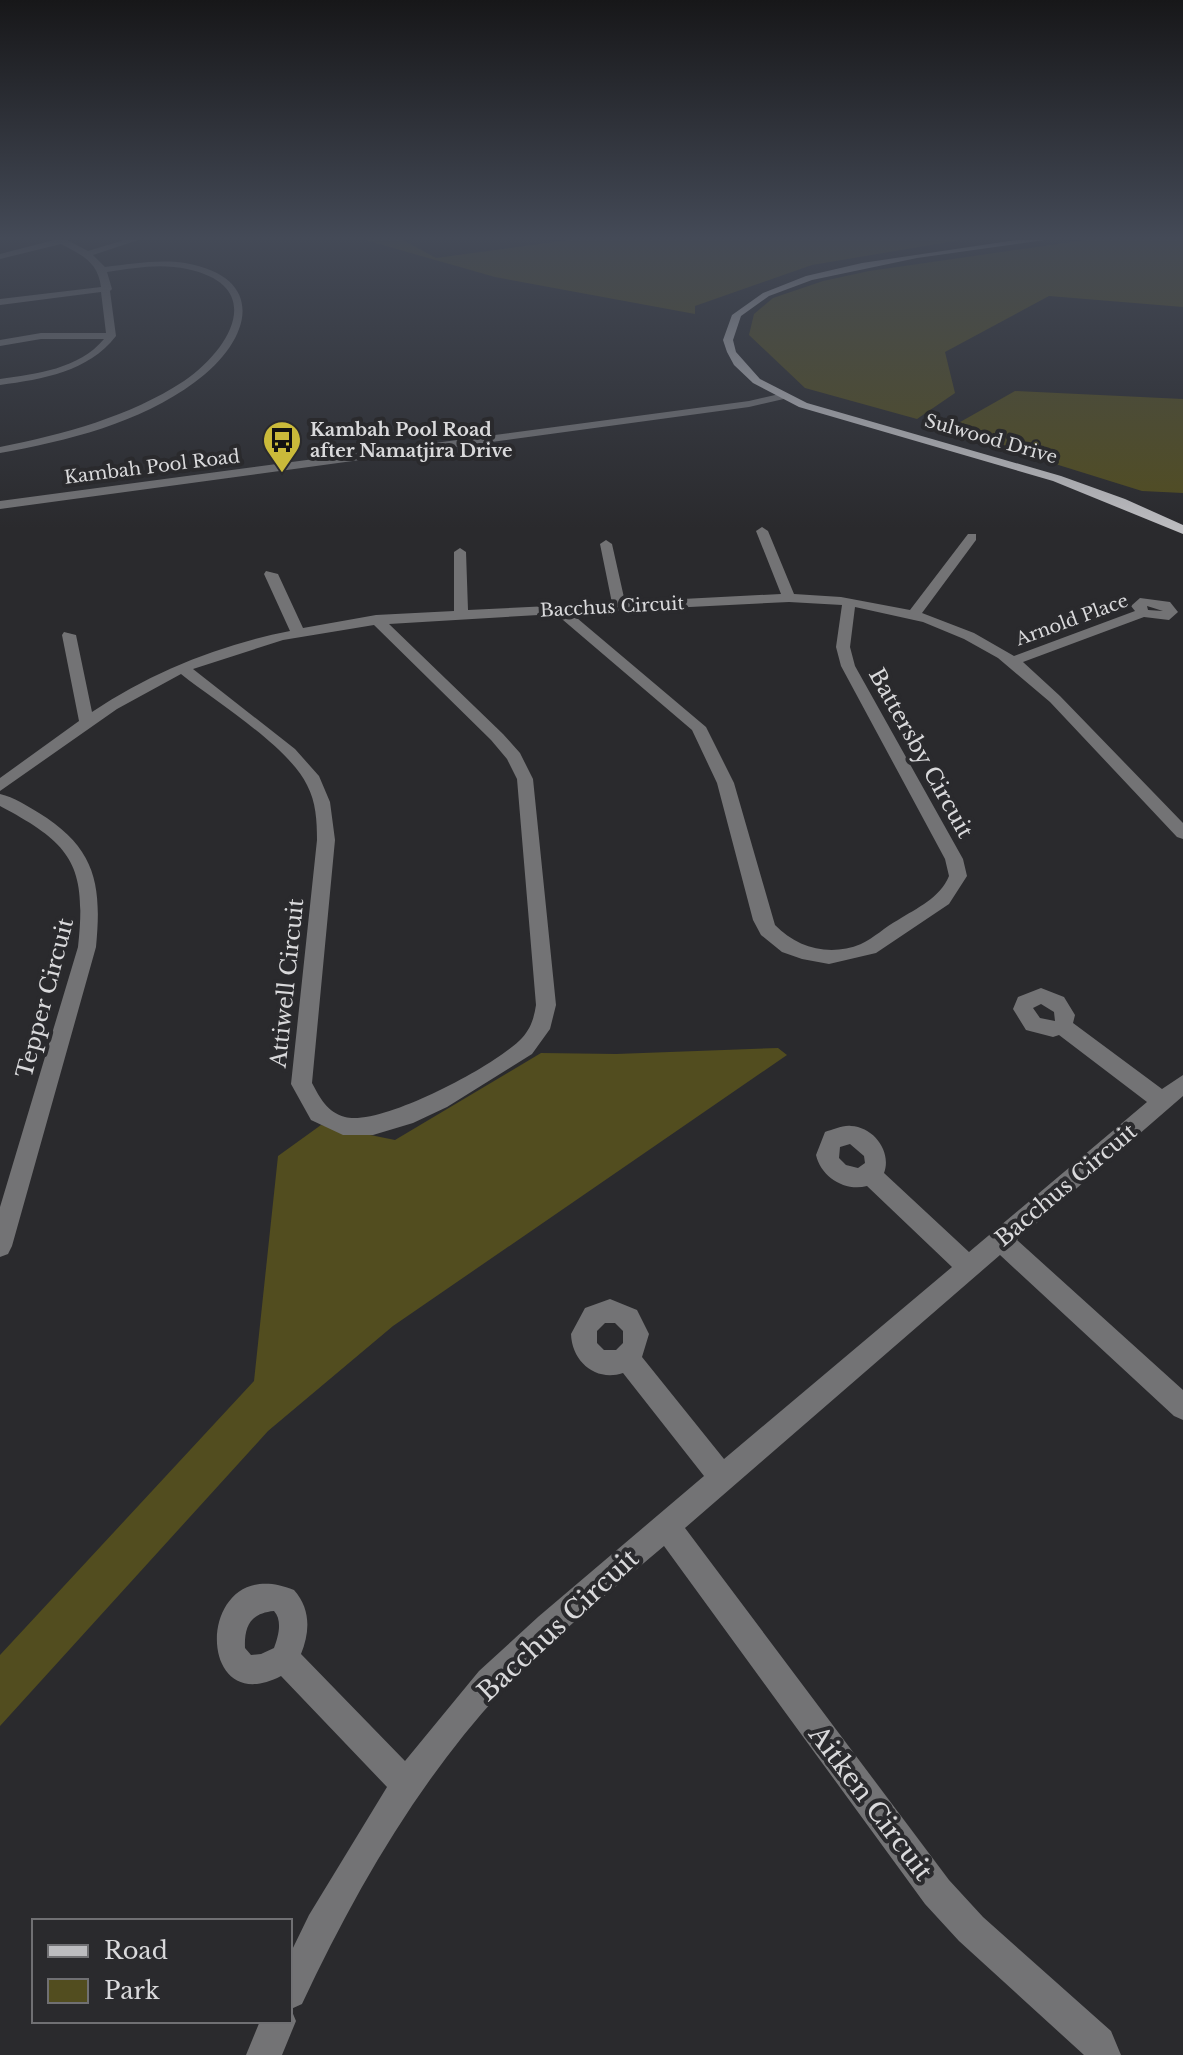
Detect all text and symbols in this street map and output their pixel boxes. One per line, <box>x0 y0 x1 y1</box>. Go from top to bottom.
street label: Sulwood Drive <box>922 410 1060 468</box>
bus stop icon: Kambah Pool Road after Namatjira Drive <box>261 419 303 474</box>
place label: Kambah Pool Road after Namatjira Drive <box>310 419 513 462</box>
street label: Kambah Pool Road <box>63 445 241 489</box>
street label: Arnold Place <box>1012 589 1131 651</box>
street label: Bacchus Circuit <box>539 592 685 622</box>
street label: Battersby Circuit <box>863 663 979 843</box>
street label: Attiwell Circuit <box>265 896 309 1070</box>
street label: Tepper Circuit <box>11 914 79 1081</box>
street label: Bacchus Circuit <box>990 1117 1143 1252</box>
street label: Bacchus Circuit <box>471 1542 645 1708</box>
street label: Aitken Circuit <box>802 1718 940 1887</box>
legend <box>32 1919 292 2023</box>
text: Road <box>104 1936 168 1965</box>
text: Park <box>104 1976 160 2005</box>

